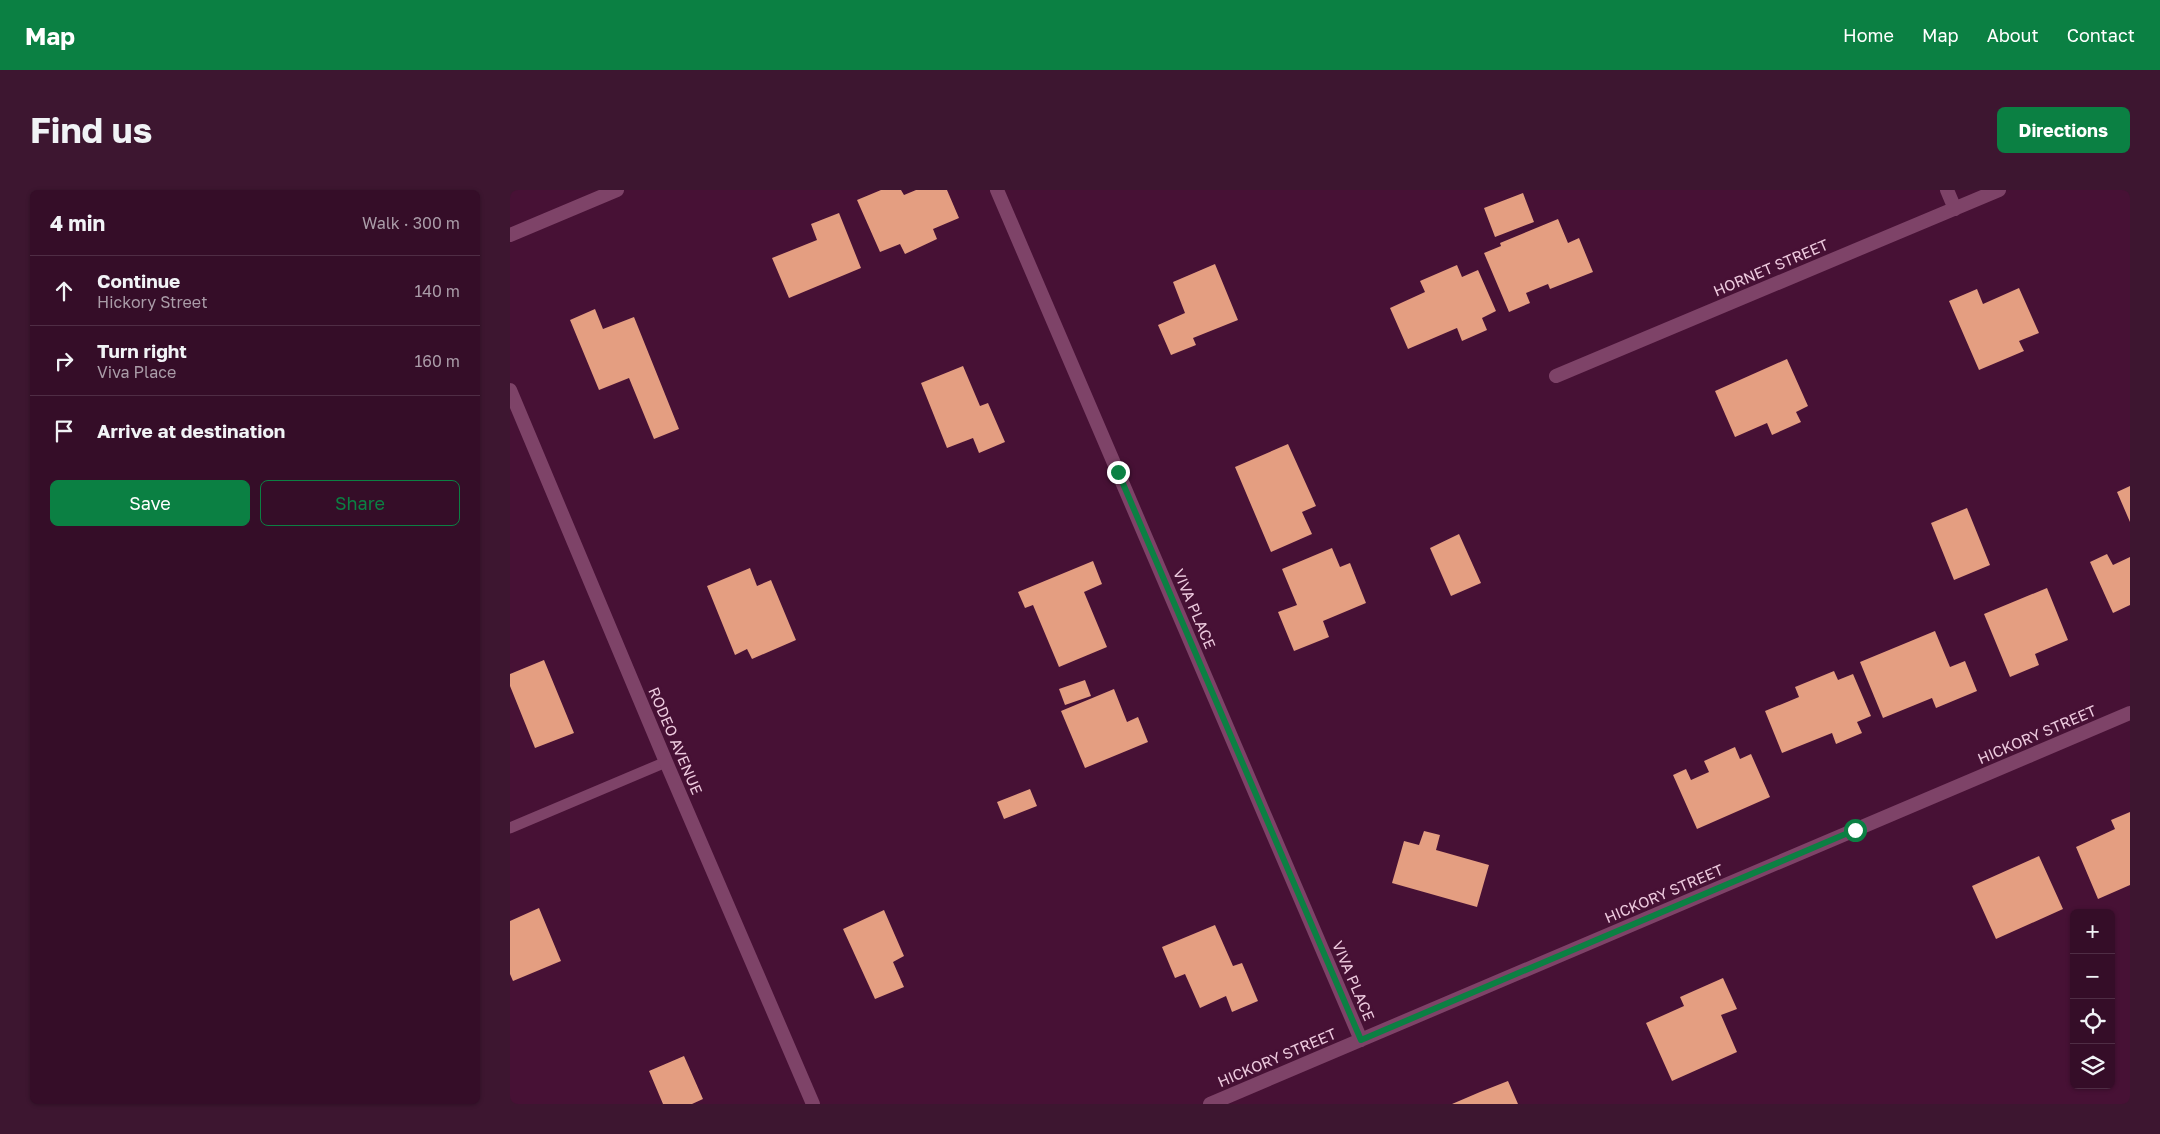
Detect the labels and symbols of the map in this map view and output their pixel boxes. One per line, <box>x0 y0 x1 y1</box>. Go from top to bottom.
street label: HORNET STREET <box>1710 235 1831 299</box>
route end <box>1107 461 1130 484</box>
street label: VIVA PLACE <box>1170 566 1220 651</box>
street label: RODEO AVENUE <box>645 684 707 797</box>
street label: HICKORY STREET <box>1975 701 2099 767</box>
route start <box>1844 819 1867 842</box>
street label: HICKORY STREET <box>1602 860 1726 926</box>
street label: VIVA PLACE <box>1329 938 1379 1023</box>
street label: HICKORY STREET <box>1215 1024 1339 1090</box>

